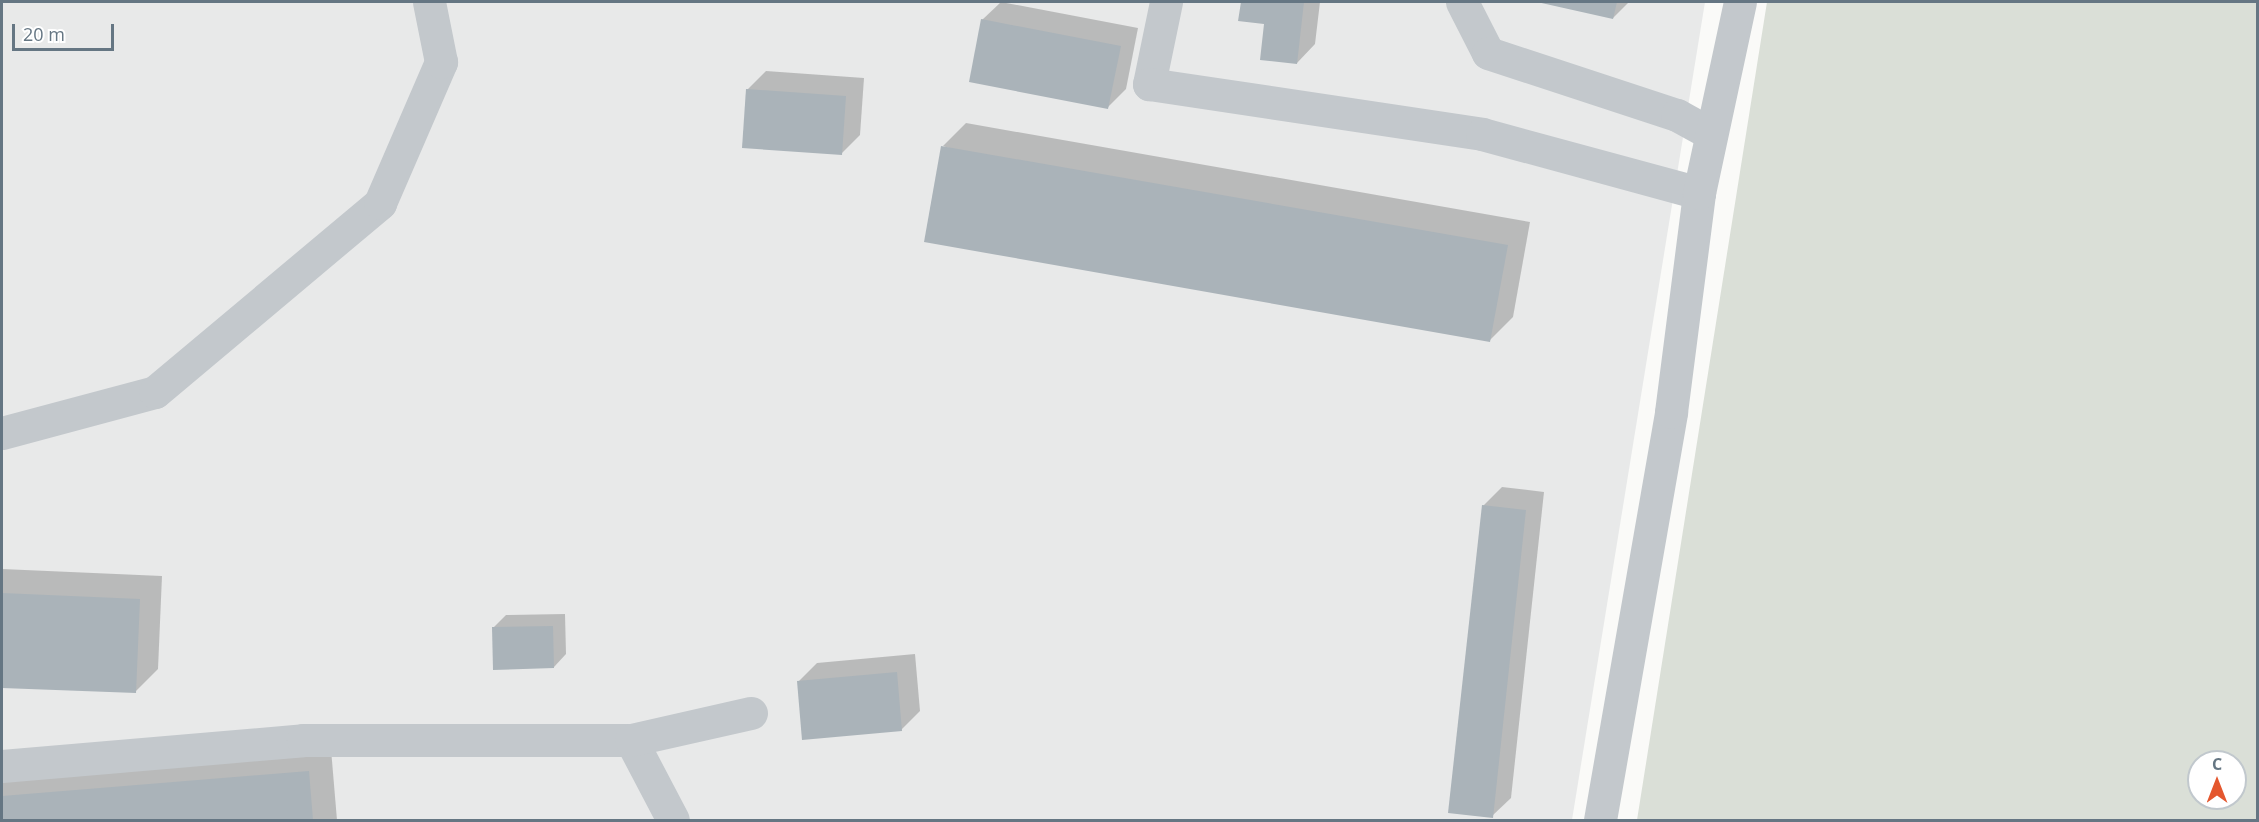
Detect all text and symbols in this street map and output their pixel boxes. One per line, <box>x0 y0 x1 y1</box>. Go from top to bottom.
scale bar <box>15 12 117 50</box>
text: 20 m <box>23 22 65 46</box>
north arrow <box>2187 750 2247 810</box>
text: С <box>2212 753 2222 775</box>

